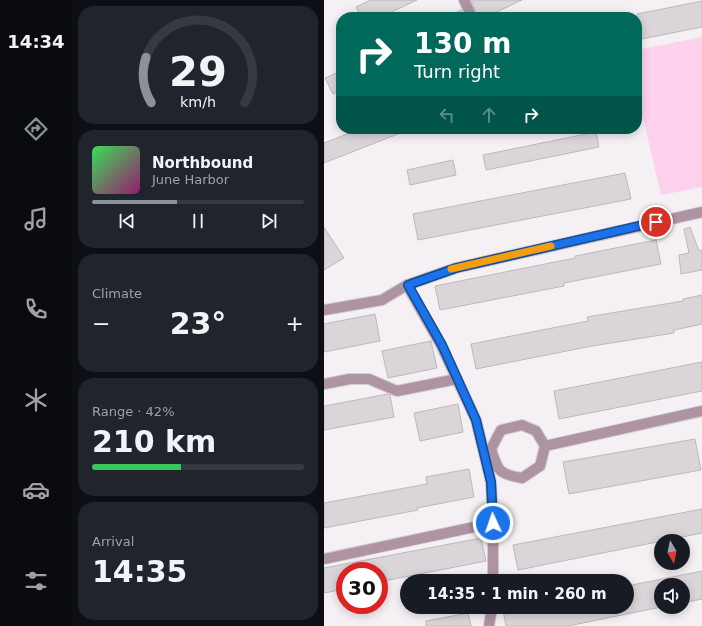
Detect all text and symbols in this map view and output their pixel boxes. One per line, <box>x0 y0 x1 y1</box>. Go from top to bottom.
text: 130 m <box>414 27 511 60</box>
icon: right <box>348 28 400 80</box>
text: 14:34 <box>7 31 65 52</box>
text: 29 <box>169 47 227 96</box>
text: Turn right <box>414 61 500 82</box>
text: km/h <box>180 94 216 110</box>
icon: left <box>436 104 458 126</box>
icon: ahead <box>478 104 500 126</box>
icon: right <box>520 104 542 126</box>
icon: directions <box>22 115 50 143</box>
text: Northbound <box>152 154 253 172</box>
text: June Harbor <box>152 172 229 187</box>
icon: music <box>22 205 50 233</box>
pin <box>639 205 673 239</box>
icon: previous <box>116 210 138 232</box>
icon: pause <box>187 210 209 232</box>
icon: next <box>258 210 280 232</box>
icon: arrive <box>645 211 667 233</box>
text: Climate <box>92 286 142 301</box>
icon: phone <box>22 295 50 323</box>
text: 23° <box>170 306 226 341</box>
text: − <box>92 311 110 336</box>
text: + <box>286 311 304 336</box>
icon: climate <box>22 386 50 414</box>
text: Range · 42% <box>92 404 175 419</box>
text: 210 km <box>92 424 216 459</box>
icon: car <box>22 476 50 504</box>
position arrow <box>472 502 514 544</box>
text: Arrival <box>92 534 134 549</box>
north arrow <box>654 534 690 570</box>
map controls <box>654 534 690 614</box>
text: 14:35 <box>92 554 188 589</box>
speed limit sign: 30 <box>336 562 388 614</box>
icon: filters <box>22 567 50 595</box>
button: sound <box>654 578 690 614</box>
text: 14:35 · 1 min · 260 m <box>427 585 607 603</box>

